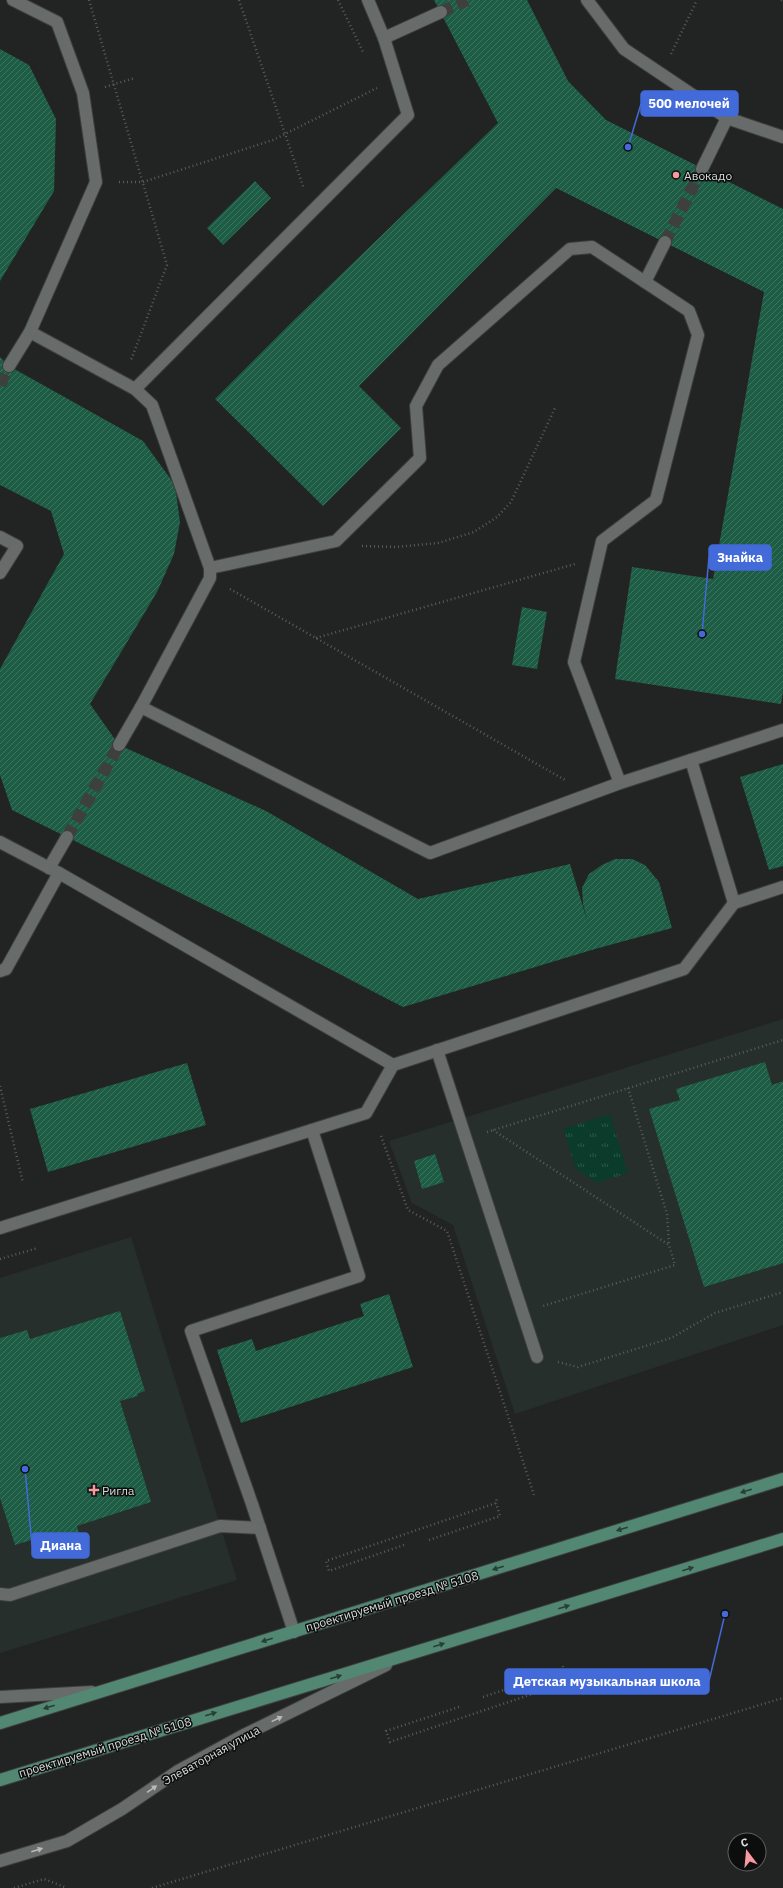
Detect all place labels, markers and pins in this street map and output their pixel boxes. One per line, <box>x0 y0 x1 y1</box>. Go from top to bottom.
callout: 500 мелочей <box>641 91 738 116</box>
place label: Авокадо <box>684 168 732 183</box>
marker: Авокадо <box>671 170 681 180</box>
callout: Знайка <box>709 545 771 570</box>
place label: Ригла <box>102 1483 135 1498</box>
marker: Ригла <box>89 1485 99 1495</box>
callout: Диана <box>32 1533 89 1558</box>
callout: Детская музыкальная школа <box>505 1669 709 1694</box>

